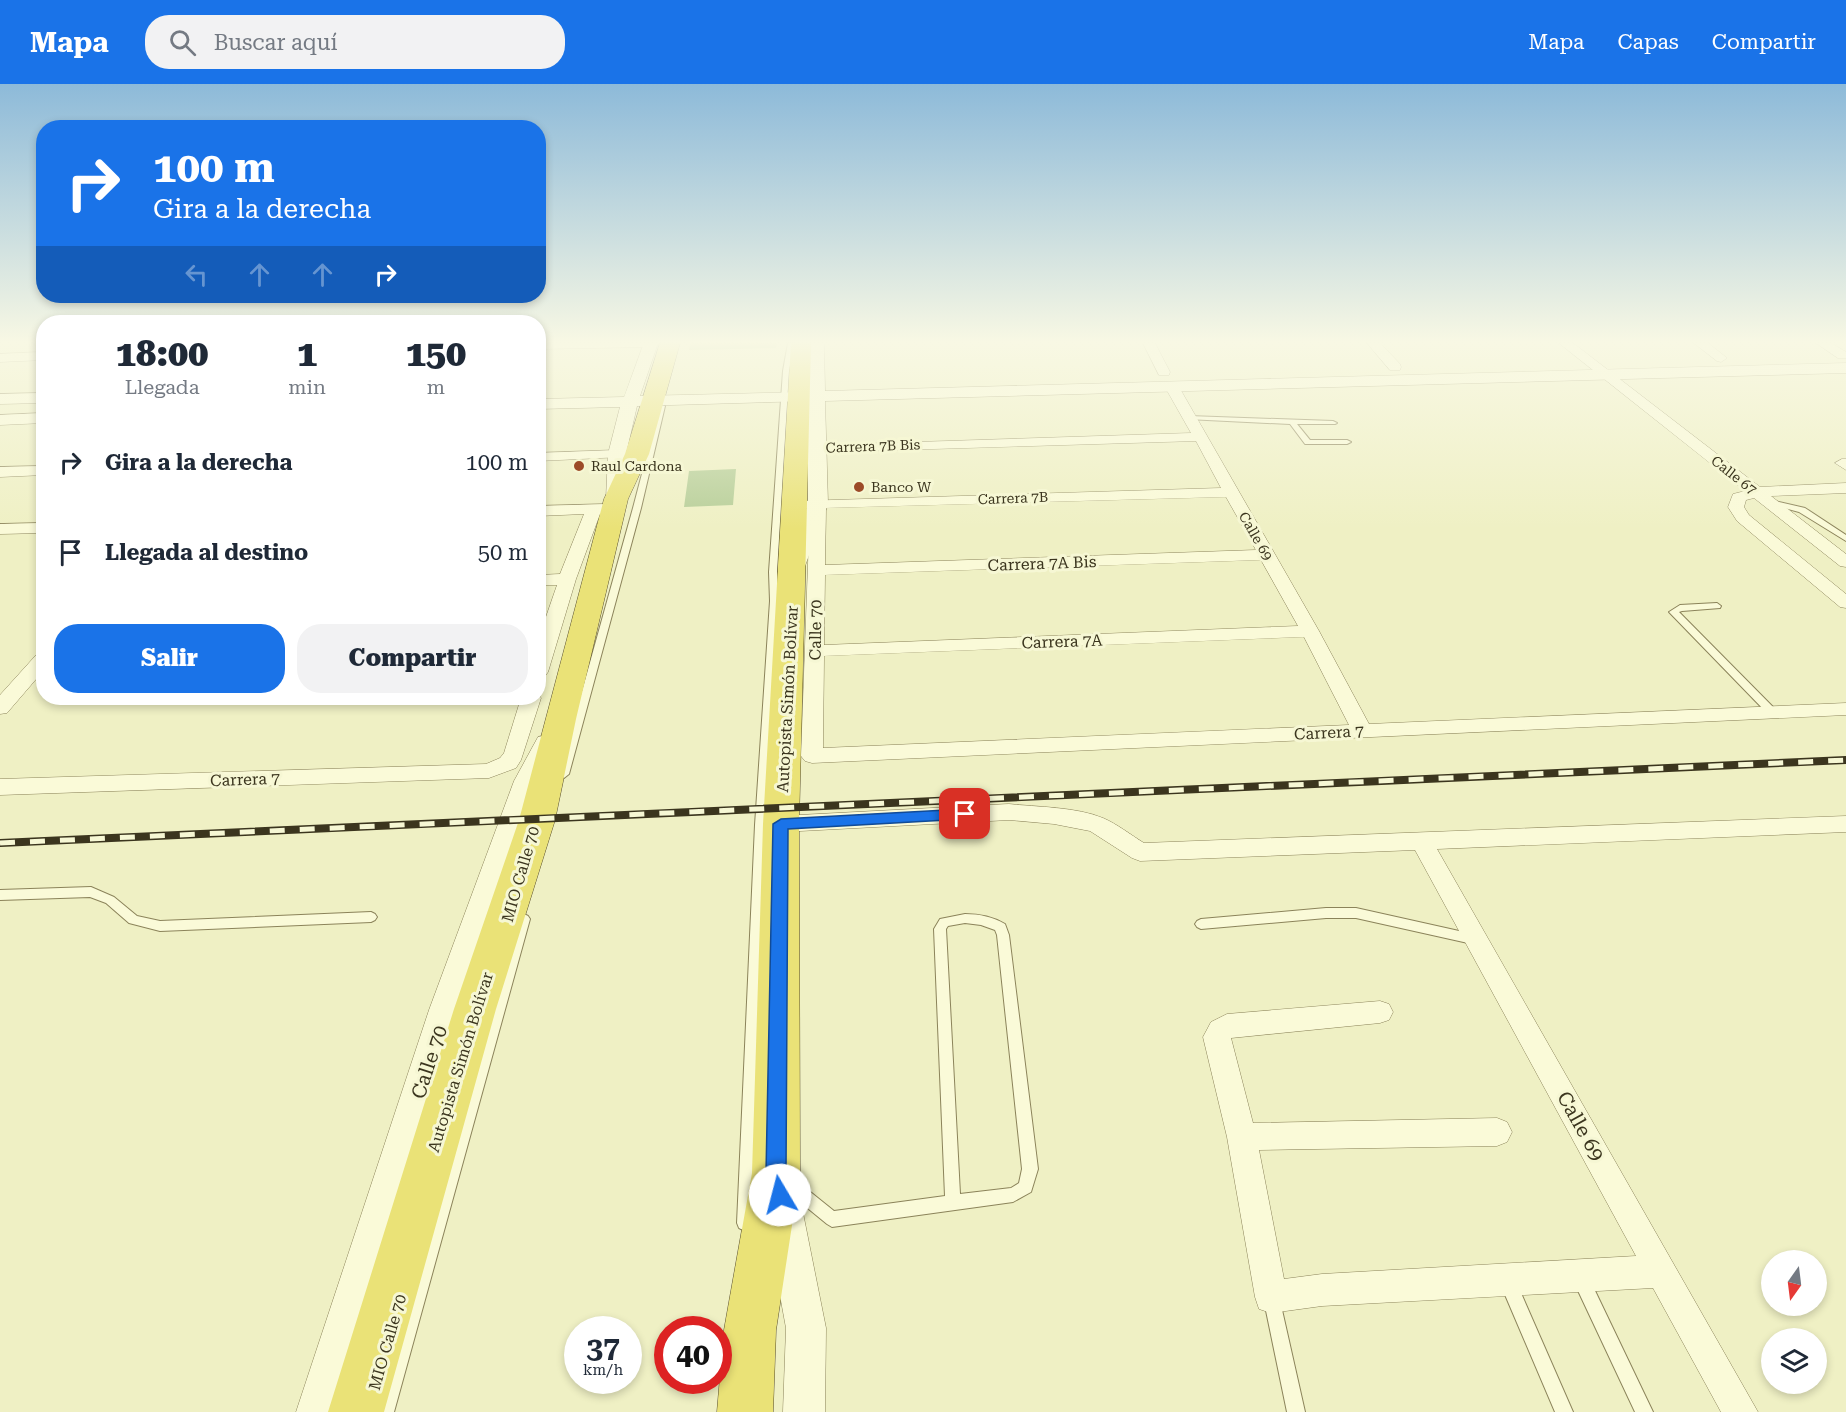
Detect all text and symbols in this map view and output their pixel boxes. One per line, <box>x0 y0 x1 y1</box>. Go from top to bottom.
search box <box>145 15 565 69</box>
text: Mapa <box>30 26 109 59</box>
icon: search <box>166 26 199 59</box>
text: Buscar aquí <box>214 30 338 55</box>
text: Mapa <box>1528 30 1584 54</box>
text: Capas <box>1617 30 1679 54</box>
text: Compartir <box>1712 30 1816 54</box>
text: 100 m <box>153 143 275 192</box>
icon: right <box>54 144 132 222</box>
text: Gira a la derecha <box>153 193 371 225</box>
icon: left <box>180 258 213 291</box>
icon: ahead <box>243 258 276 291</box>
icon: ahead <box>306 258 339 291</box>
icon: right <box>369 258 402 291</box>
text: 18:00 <box>116 333 208 375</box>
text: 1 <box>297 333 317 375</box>
text: 150 <box>406 333 466 375</box>
text: Llegada <box>125 375 200 399</box>
text: min <box>288 375 326 399</box>
text: m <box>427 375 445 399</box>
street label: Carrera 7B Bis <box>825 436 921 456</box>
icon: right <box>54 446 87 479</box>
text: Gira a la derecha <box>105 450 292 475</box>
text: 100 m <box>465 450 528 475</box>
street label: Calle 67 <box>1708 452 1760 498</box>
place label: Raul Cardona <box>591 458 683 474</box>
marker: Raul Cardona <box>572 459 586 473</box>
place label: Banco W <box>871 479 932 495</box>
marker: Banco W <box>852 480 866 494</box>
street label: Carrera 7B <box>977 489 1049 507</box>
street label: Calle 69 <box>1236 509 1276 563</box>
icon: arrive <box>54 536 87 569</box>
text: Llegada al destino <box>105 540 308 565</box>
text: 50 m <box>478 540 528 565</box>
street label: Carrera 7A Bis <box>987 552 1097 575</box>
street label: Calle 70 <box>805 599 826 661</box>
street label: Autopista Simón Bolívar <box>773 605 802 793</box>
button: Salir <box>54 624 285 693</box>
button: Compartir <box>297 624 528 693</box>
street label: Carrera 7A <box>1021 631 1104 652</box>
street label: Carrera 7 <box>1294 721 1365 744</box>
street label: Carrera 7 <box>210 769 280 790</box>
pin <box>939 788 990 839</box>
icon: arrive <box>948 797 981 830</box>
street label: MIO Calle 70 <box>498 824 543 924</box>
street label: Autopista Simón Bolívar <box>424 969 497 1154</box>
street label: Calle 70 <box>406 1022 452 1102</box>
street label: Calle 69 <box>1552 1087 1610 1165</box>
position arrow <box>748 1163 812 1227</box>
north arrow <box>1761 1250 1827 1316</box>
map controls <box>1761 1250 1827 1394</box>
street label: MIO Calle 70 <box>365 1292 410 1392</box>
speed limit sign: 40 <box>654 1316 732 1394</box>
button: layers <box>1761 1328 1827 1394</box>
text: 37 <box>586 1330 620 1365</box>
text: km/h <box>583 1361 623 1379</box>

